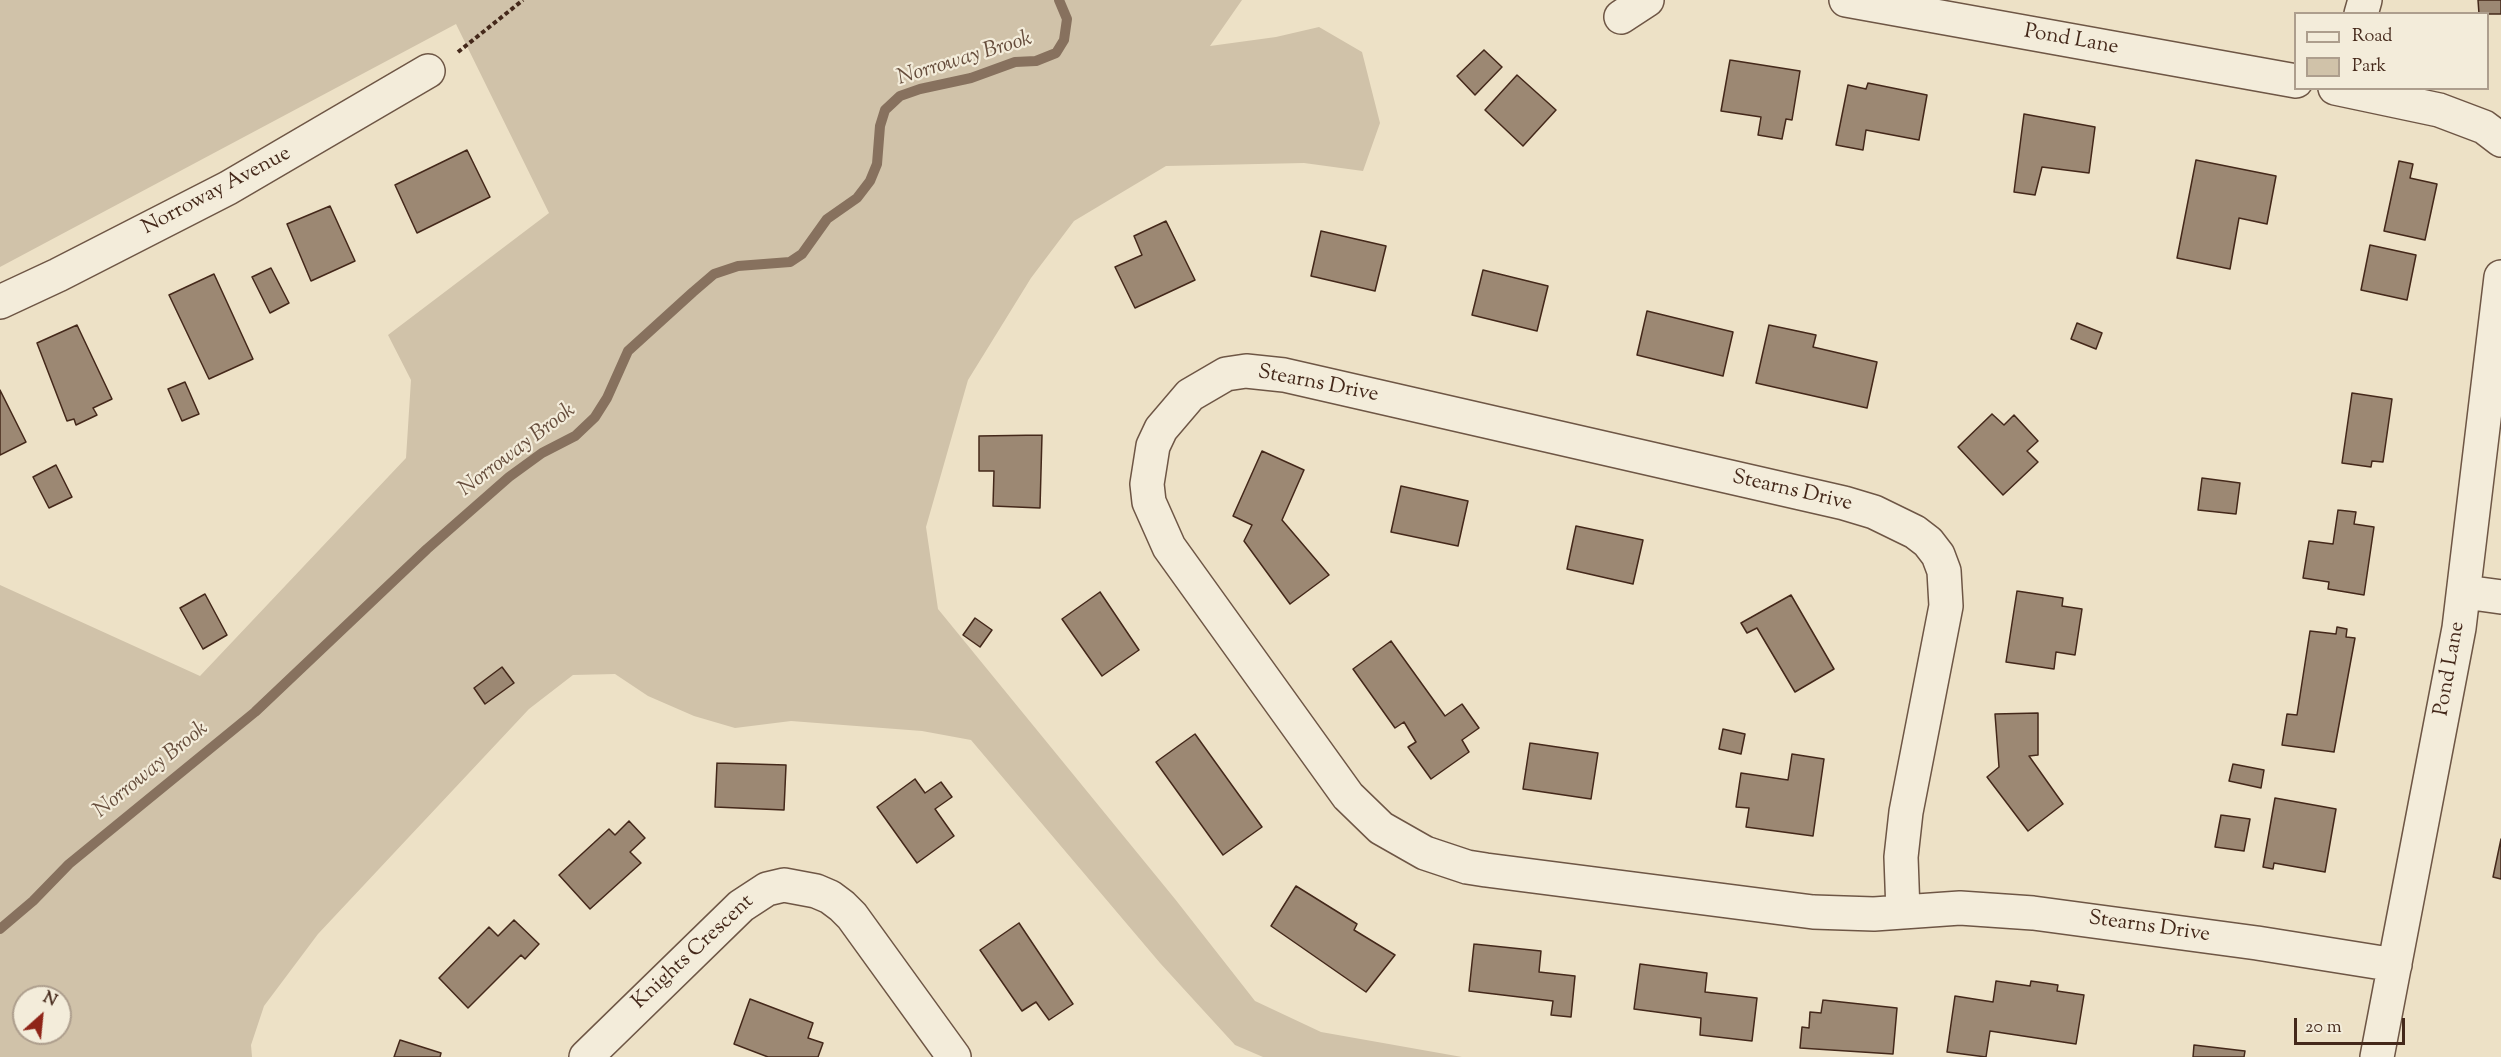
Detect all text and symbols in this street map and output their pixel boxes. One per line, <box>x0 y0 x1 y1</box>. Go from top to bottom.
legend <box>2294 12 2489 90</box>
street label: Pond Lane <box>2022 20 2120 62</box>
text: Road <box>2352 24 2392 50</box>
water label: Norroway Brook <box>894 27 1036 93</box>
text: Park <box>2352 54 2386 80</box>
street label: Norroway Avenue <box>138 142 296 242</box>
street label: Stearns Drive <box>1256 361 1380 409</box>
water label: Norroway Brook <box>454 398 582 504</box>
street label: Stearns Drive <box>1730 466 1854 518</box>
street label: Pond Lane <box>2430 620 2472 718</box>
water label: Norroway Brook <box>89 717 215 825</box>
street label: Knights Crescent <box>628 890 760 1016</box>
street label: Stearns Drive <box>2087 907 2211 949</box>
north arrow <box>12 985 72 1045</box>
text: N <box>39 987 60 1013</box>
scale bar <box>2297 1006 2408 1044</box>
text: 20 m <box>2305 1015 2342 1041</box>

